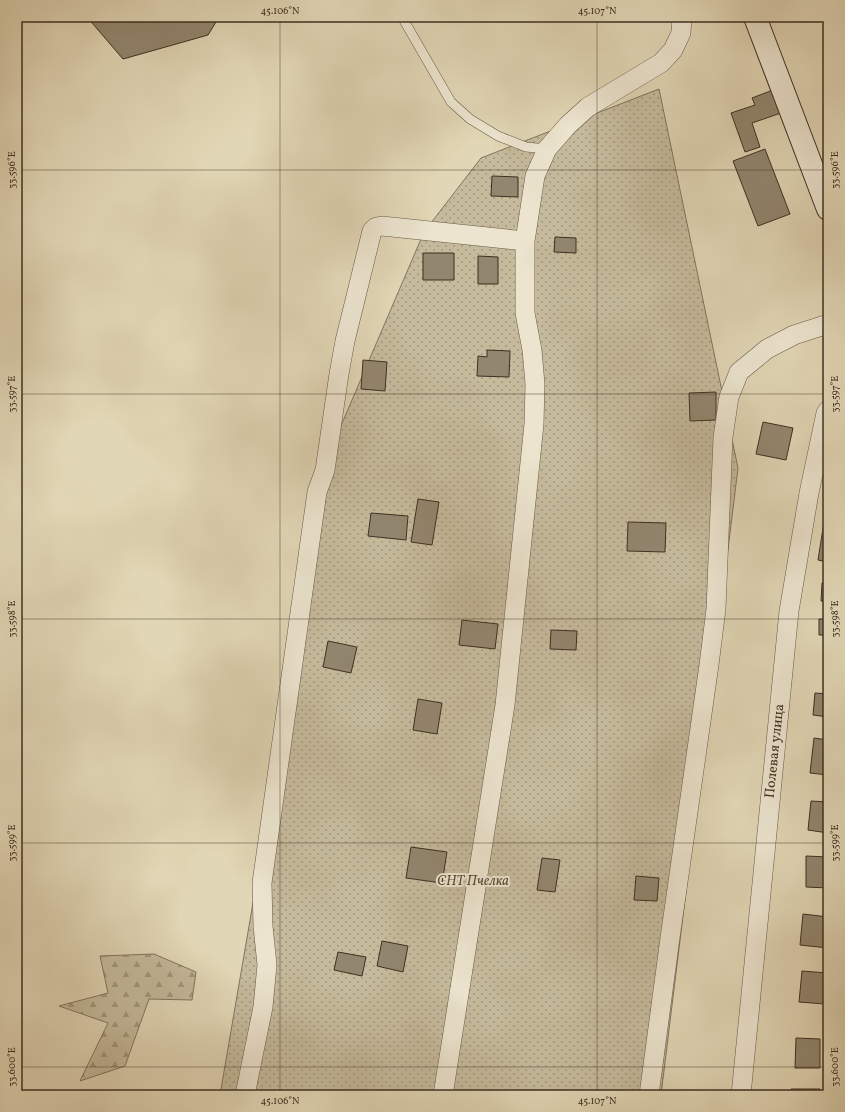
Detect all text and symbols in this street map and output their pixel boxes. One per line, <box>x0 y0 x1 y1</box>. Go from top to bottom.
text: 45.106°N <box>260 4 300 18</box>
text: 45.107°N <box>578 4 617 18</box>
text: 33.596°E <box>5 151 19 189</box>
text: 33.596°E <box>828 151 842 189</box>
text: 33.597°E <box>5 376 19 412</box>
text: 33.597°E <box>828 376 842 412</box>
text: 33.598°E <box>5 601 19 637</box>
text: 33.598°E <box>828 601 842 637</box>
street label: Полевая улица <box>761 703 789 799</box>
text: 33.599°E <box>5 825 19 862</box>
text: 33.599°E <box>828 825 842 862</box>
park label: СНТ Пчелка <box>437 872 509 891</box>
text: 33.600°E <box>5 1047 19 1087</box>
text: 33.600°E <box>828 1047 842 1087</box>
text: 45.106°N <box>260 1094 300 1108</box>
text: 45.107°N <box>578 1094 617 1108</box>

